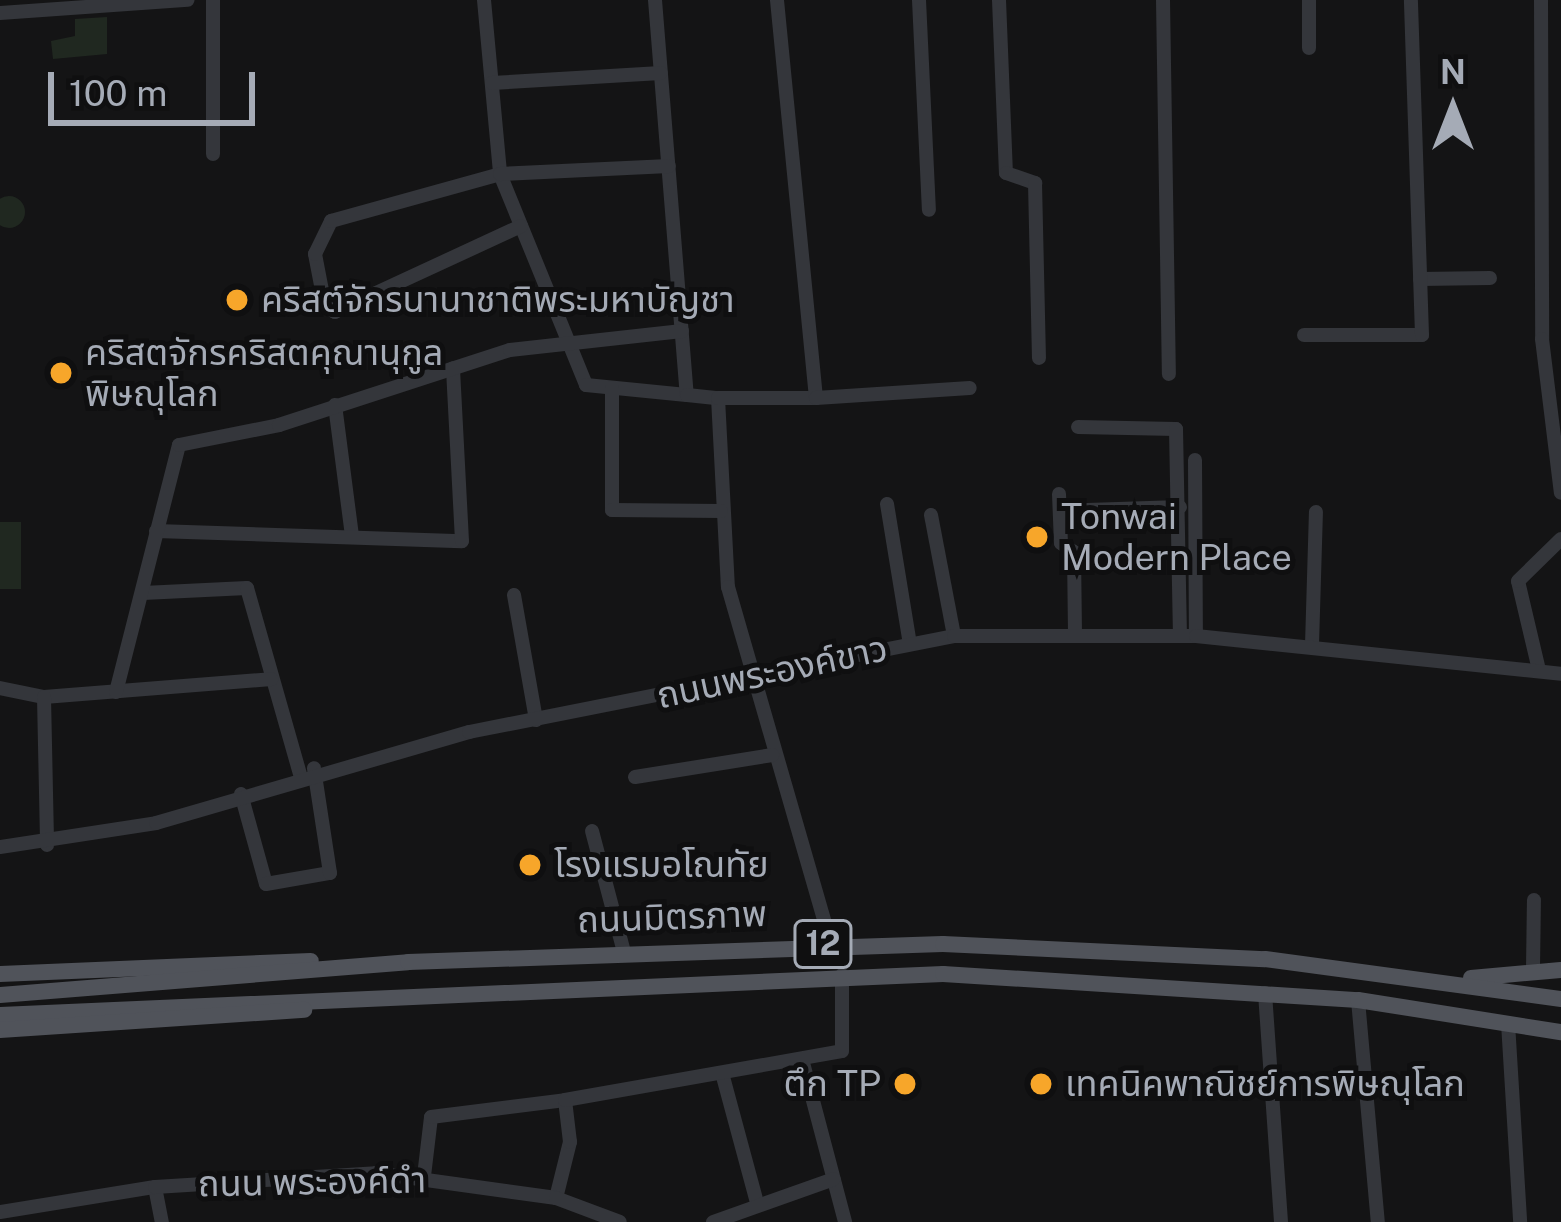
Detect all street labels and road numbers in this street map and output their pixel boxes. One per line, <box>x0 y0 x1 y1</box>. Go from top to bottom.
street label: ถนนพระองค์ขาว <box>653 626 891 718</box>
street label: ถนนมิตรภาพ <box>576 892 768 942</box>
road number: 12 <box>793 917 853 971</box>
street label: ถนน พระองค์ดำ <box>198 1158 426 1206</box>

